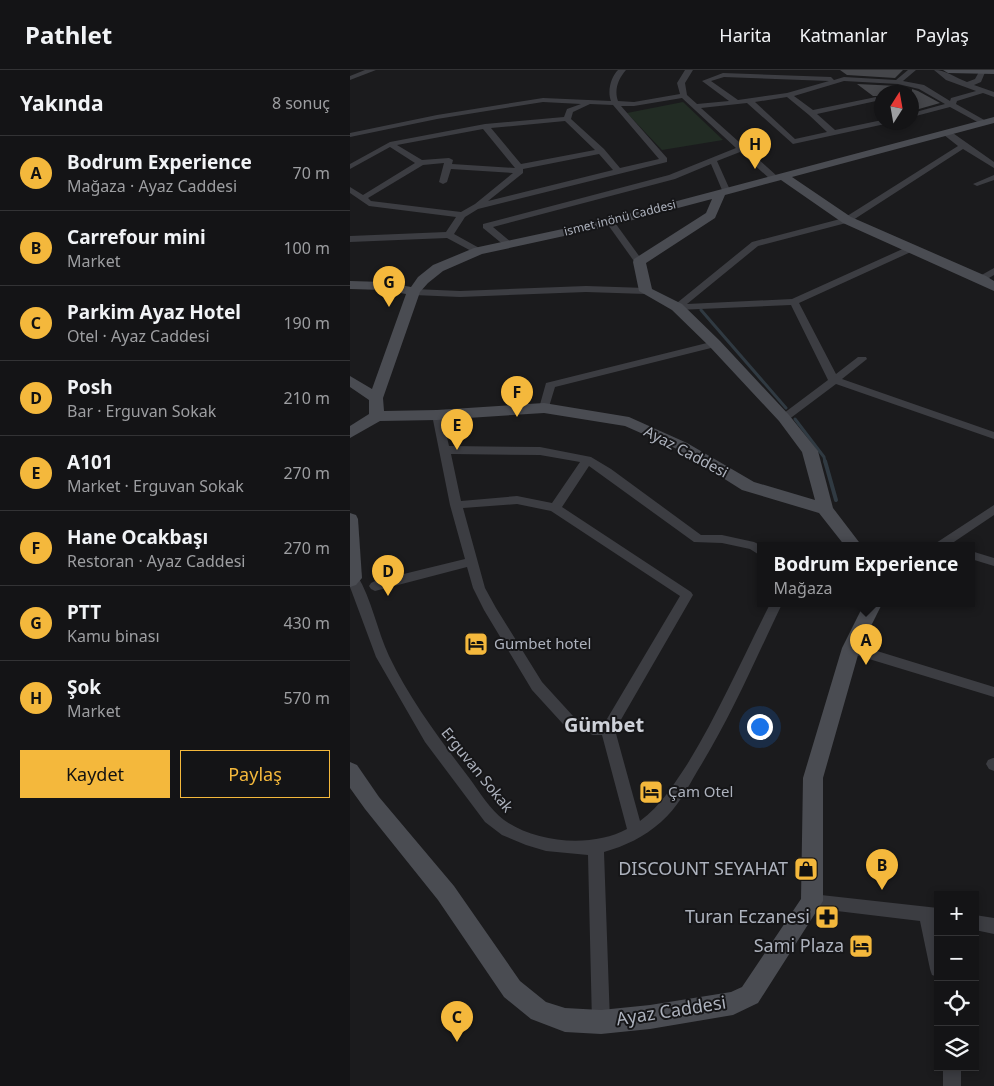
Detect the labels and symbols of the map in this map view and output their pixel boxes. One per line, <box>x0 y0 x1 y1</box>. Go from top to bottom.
north arrow <box>874 85 919 130</box>
pin: H <box>739 128 771 169</box>
street label: ismet inönü Caddesi <box>562 195 678 240</box>
pin: G <box>373 266 405 307</box>
pin: F <box>501 376 533 417</box>
pin: E <box>441 409 473 450</box>
street label: Ayaz Caddesi <box>641 421 732 482</box>
pin: D <box>372 555 404 596</box>
pin: A <box>850 624 882 665</box>
hotel icon: Gumbet hotel <box>463 631 489 657</box>
place label: Gumbet hotel <box>494 633 591 653</box>
district label: Gümbet <box>564 711 644 738</box>
your location <box>747 714 773 740</box>
street label: Erguvan Sokak <box>437 723 518 816</box>
hotel icon: Çam Otel <box>638 779 664 805</box>
place label: Çam Otel <box>668 781 733 801</box>
pin: B <box>866 849 898 890</box>
place label: DISCOUNT SEYAHAT <box>618 856 788 880</box>
shop icon: DISCOUNT SEYAHAT <box>793 856 819 882</box>
place label: Turan Eczanesi <box>685 904 810 928</box>
pharmacy icon: Turan Eczanesi <box>814 904 840 930</box>
place label: Sami Plaza <box>754 933 844 957</box>
hotel icon: Sami Plaza <box>848 933 874 959</box>
street label: Ayaz Caddesi <box>614 989 728 1031</box>
pin: C <box>441 1001 473 1042</box>

